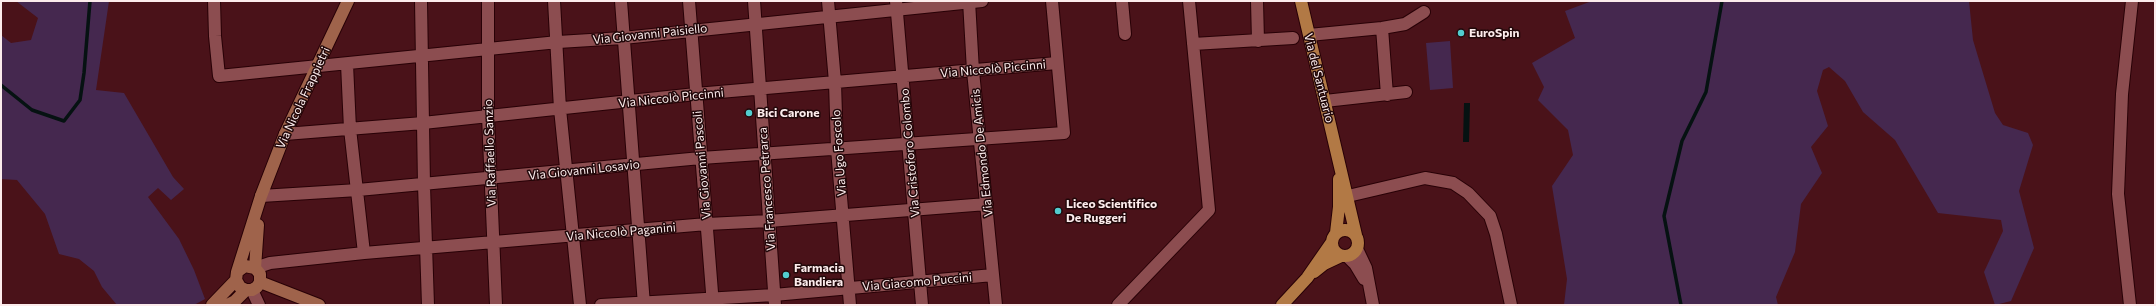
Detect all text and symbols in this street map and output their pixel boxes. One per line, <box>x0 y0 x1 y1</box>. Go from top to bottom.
street label: Via Giovanni Paisiello <box>592 21 708 47</box>
place label: EuroSpin <box>1469 26 1520 40</box>
marker: EuroSpin <box>1456 28 1466 38</box>
street label: Via del Santuario <box>1301 32 1337 124</box>
street label: Via Nicola Frappietri <box>273 45 333 151</box>
street label: Via Niccolò Piccinni <box>940 57 1046 81</box>
street label: Via Niccolò Piccinni <box>618 85 724 111</box>
street label: Via Cristoforo Colombo <box>897 88 923 218</box>
street label: Via Edmondo De Amicis <box>968 88 996 218</box>
street label: Via Raffaello Sanzio <box>481 99 499 207</box>
place label: Bici Carone <box>757 106 819 120</box>
marker: Bici Carone <box>744 108 754 118</box>
street label: Via Ugo Foscolo <box>829 109 849 197</box>
street label: Via Giovanni Pascoli <box>690 110 714 220</box>
street label: Via Francesco Petrarca <box>756 127 778 251</box>
street label: Via Giovanni Losavio <box>528 157 640 183</box>
place label: Liceo Scientifico De Ruggeri <box>1066 197 1157 225</box>
marker: Liceo Scientifico De Ruggeri <box>1053 206 1063 216</box>
street label: Via Niccolò Paganini <box>566 220 676 244</box>
place label: Farmacia Bandiera <box>794 261 844 289</box>
marker: Farmacia Bandiera <box>781 270 791 280</box>
street label: Via Giacomo Puccini <box>861 270 973 294</box>

